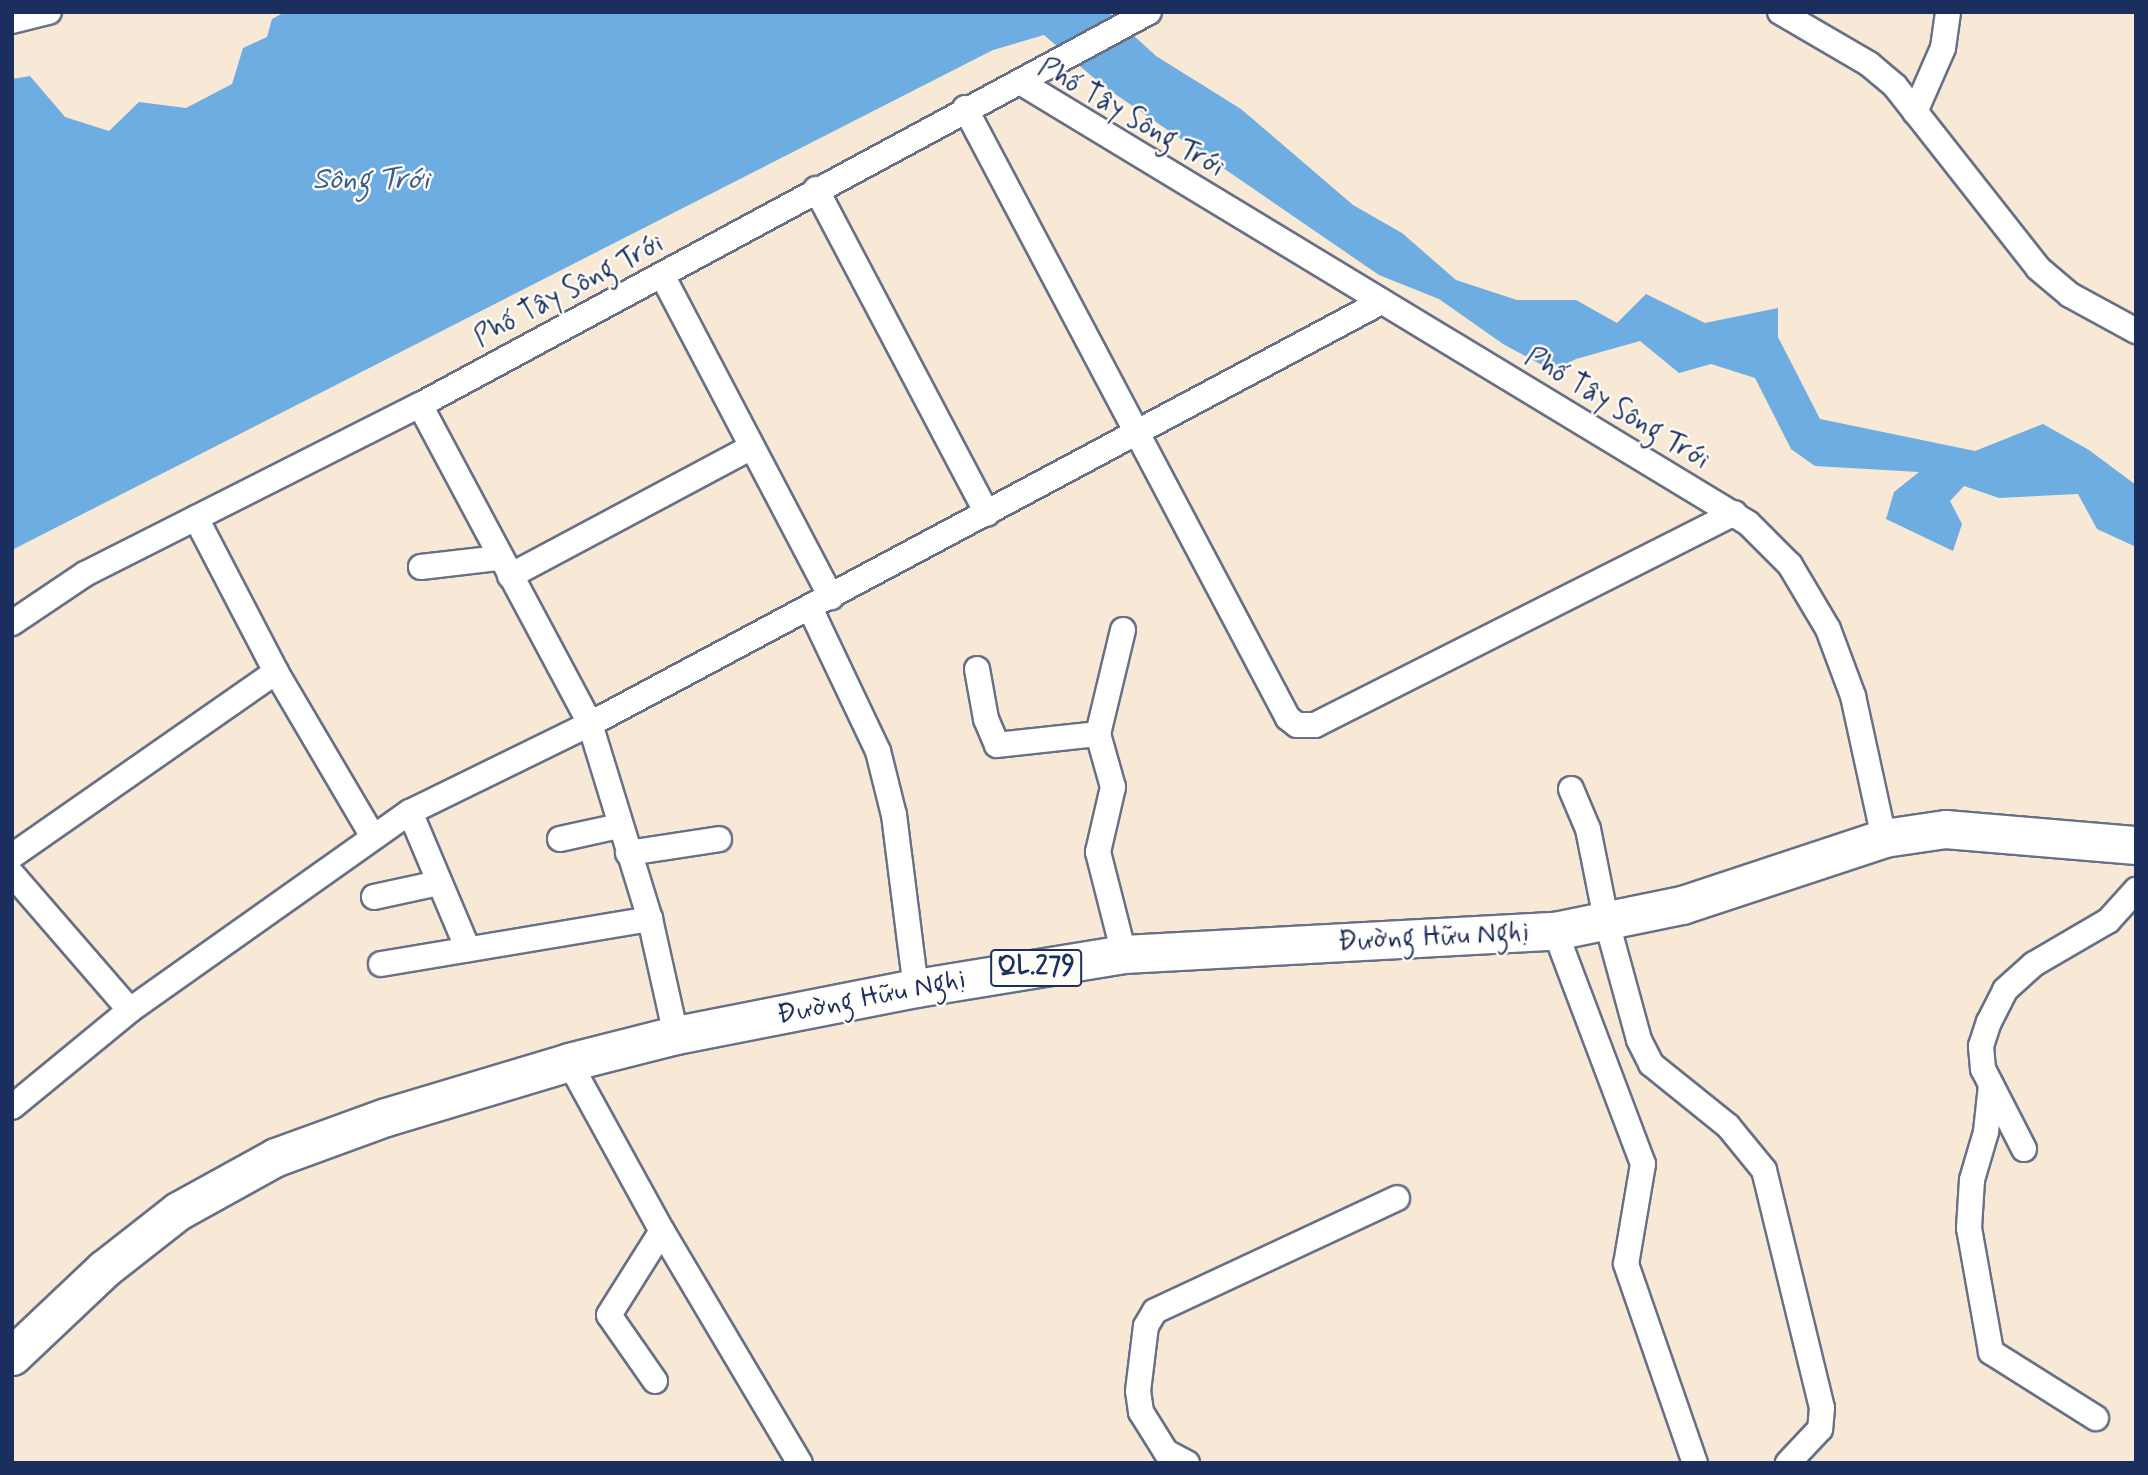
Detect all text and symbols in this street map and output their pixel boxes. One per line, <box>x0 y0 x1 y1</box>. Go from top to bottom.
street label: Phố Tây Sông Trới <box>1032 51 1230 185</box>
water label: Sông Trới <box>314 162 428 198</box>
street label: Phố Tây Sông Trới <box>469 227 669 355</box>
street label: Phố Tây Sông Trới <box>1519 341 1715 477</box>
street label: Đường Hữu Nghị <box>1337 916 1529 960</box>
road number: QL.279 <box>989 945 1083 990</box>
street label: Đường Hữu Nghị <box>774 963 968 1033</box>

